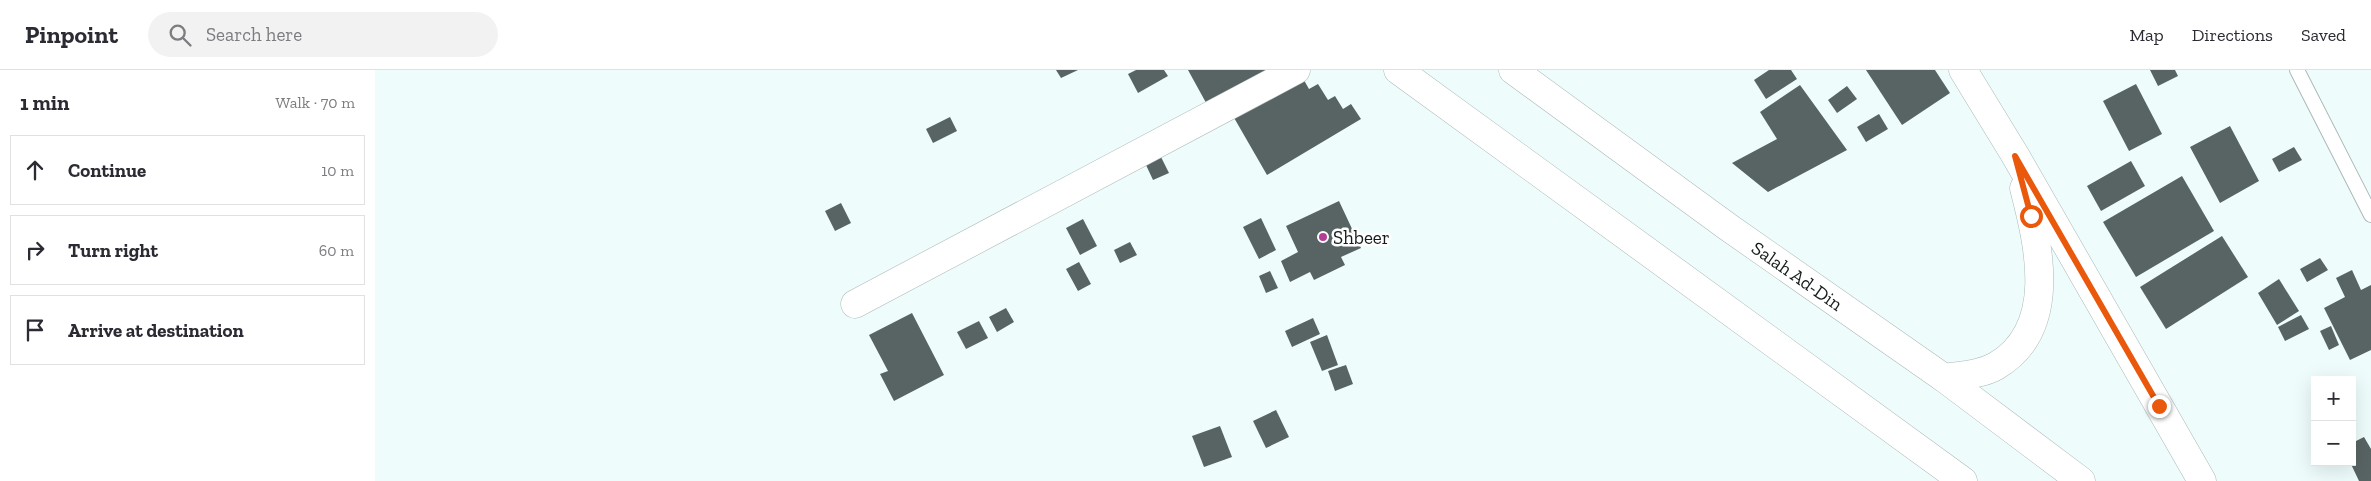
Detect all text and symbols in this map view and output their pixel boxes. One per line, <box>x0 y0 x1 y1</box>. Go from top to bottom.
search box <box>148 12 498 57</box>
text: Pinpoint <box>25 20 118 49</box>
icon: search <box>166 21 194 49</box>
text: Search here <box>206 23 302 46</box>
text: Map <box>2129 24 2164 46</box>
text: Directions <box>2192 24 2273 46</box>
text: Saved <box>2301 24 2346 46</box>
text: 1 min <box>20 90 70 115</box>
text: Walk · 70 m <box>275 93 355 112</box>
icon: ahead <box>21 156 49 184</box>
text: Continue <box>68 159 146 182</box>
text: 10 m <box>321 161 354 180</box>
route start <box>2020 205 2043 228</box>
place label: Shbeer <box>1333 226 1390 249</box>
marker: Shbeer <box>1317 231 1329 243</box>
icon: right <box>21 236 49 264</box>
street label: Salah Ad-Din <box>1748 236 1848 315</box>
text: Turn right <box>68 239 158 262</box>
text: 60 m <box>319 241 354 260</box>
icon: arrive <box>21 316 49 344</box>
text: Arrive at destination <box>68 319 244 342</box>
map controls <box>2311 376 2356 466</box>
button: + <box>2311 376 2356 421</box>
route end <box>2148 395 2171 418</box>
button: − <box>2311 421 2356 466</box>

